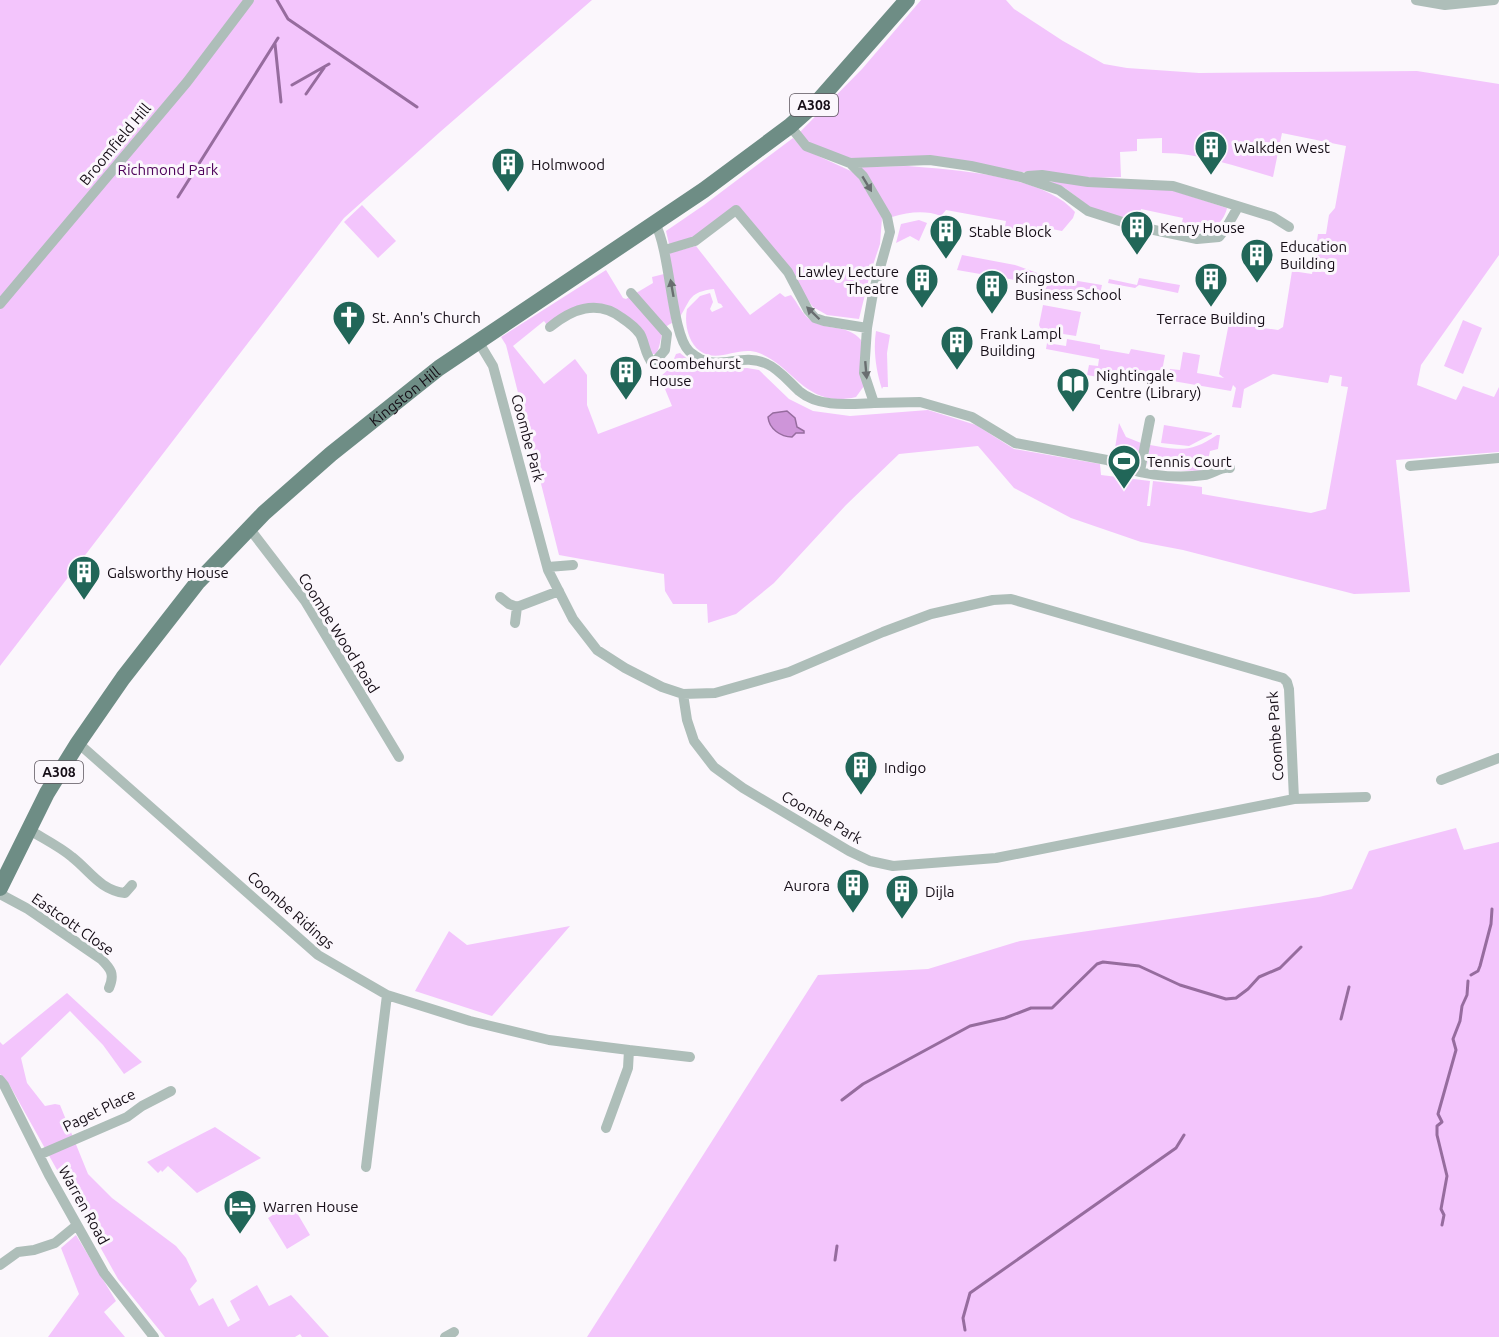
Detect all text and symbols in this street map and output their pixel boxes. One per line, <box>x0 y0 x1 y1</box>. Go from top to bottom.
road number: A308 <box>790 94 838 116</box>
street label: Broomfield Hill <box>76 100 154 188</box>
building icon: Walkden West <box>1193 129 1229 176</box>
place label: Walkden West <box>1234 139 1330 156</box>
building icon: Holmwood <box>490 146 526 193</box>
place label: Holmwood <box>531 156 605 173</box>
park label: Richmond Park <box>118 161 219 178</box>
one-way arrow <box>862 176 872 193</box>
building icon: Kenry House <box>1119 209 1155 256</box>
building icon: Stable Block <box>928 213 964 260</box>
place label: Kenry House <box>1160 219 1245 236</box>
place label: Stable Block <box>969 223 1052 240</box>
building icon: Education Building <box>1239 237 1275 284</box>
place label: Education Building <box>1280 238 1347 272</box>
building icon: Terrace Building <box>1193 261 1229 308</box>
building icon: Lawley Lecture Theatre <box>904 262 940 309</box>
place label: Lawley Lecture Theatre <box>798 263 899 297</box>
building icon: Kingston Business School <box>974 268 1010 315</box>
place label: Kingston Business School <box>1015 269 1121 303</box>
one-way arrow <box>667 279 676 298</box>
church icon: St. Ann's Church <box>331 299 367 346</box>
one-way arrow <box>806 305 820 320</box>
place label: St. Ann's Church <box>372 309 481 326</box>
place label: Terrace Building <box>1157 310 1265 327</box>
building icon: Frank Lampl Building <box>939 324 975 371</box>
place label: Frank Lampl Building <box>980 325 1062 359</box>
building icon: Coombehurst House <box>608 354 644 401</box>
place label: Coombehurst House <box>649 355 741 389</box>
one-way arrow <box>861 361 871 380</box>
street label: Kingston Hill <box>365 362 443 429</box>
library icon: Nightingale Centre (Library) <box>1055 366 1091 413</box>
place label: Nightingale Centre (Library) <box>1096 367 1201 401</box>
street label: Coombe Park <box>508 392 548 484</box>
sports icon: Tennis Court <box>1106 443 1142 490</box>
place label: Tennis Court <box>1147 453 1232 470</box>
building icon: Galsworthy House <box>66 554 102 601</box>
place label: Galsworthy House <box>107 564 229 581</box>
street label: Coombe Wood Road <box>295 570 383 696</box>
street label: Coombe Park <box>1263 690 1287 781</box>
building icon: Indigo <box>843 749 879 796</box>
place label: Indigo <box>884 759 926 776</box>
road number: A308 <box>35 761 83 783</box>
street label: Coombe Park <box>779 787 866 847</box>
building icon: Aurora <box>835 867 871 914</box>
street label: Coombe Ridings <box>244 868 338 952</box>
building icon: Dijla <box>884 873 920 920</box>
place label: Aurora <box>784 877 830 894</box>
place label: Dijla <box>925 883 955 900</box>
street label: Eastcott Close <box>29 889 117 959</box>
street label: Paget Place <box>60 1085 138 1135</box>
street label: Warren Road <box>55 1163 113 1247</box>
hotel icon: Warren House <box>222 1188 258 1235</box>
place label: Warren House <box>263 1198 359 1215</box>

